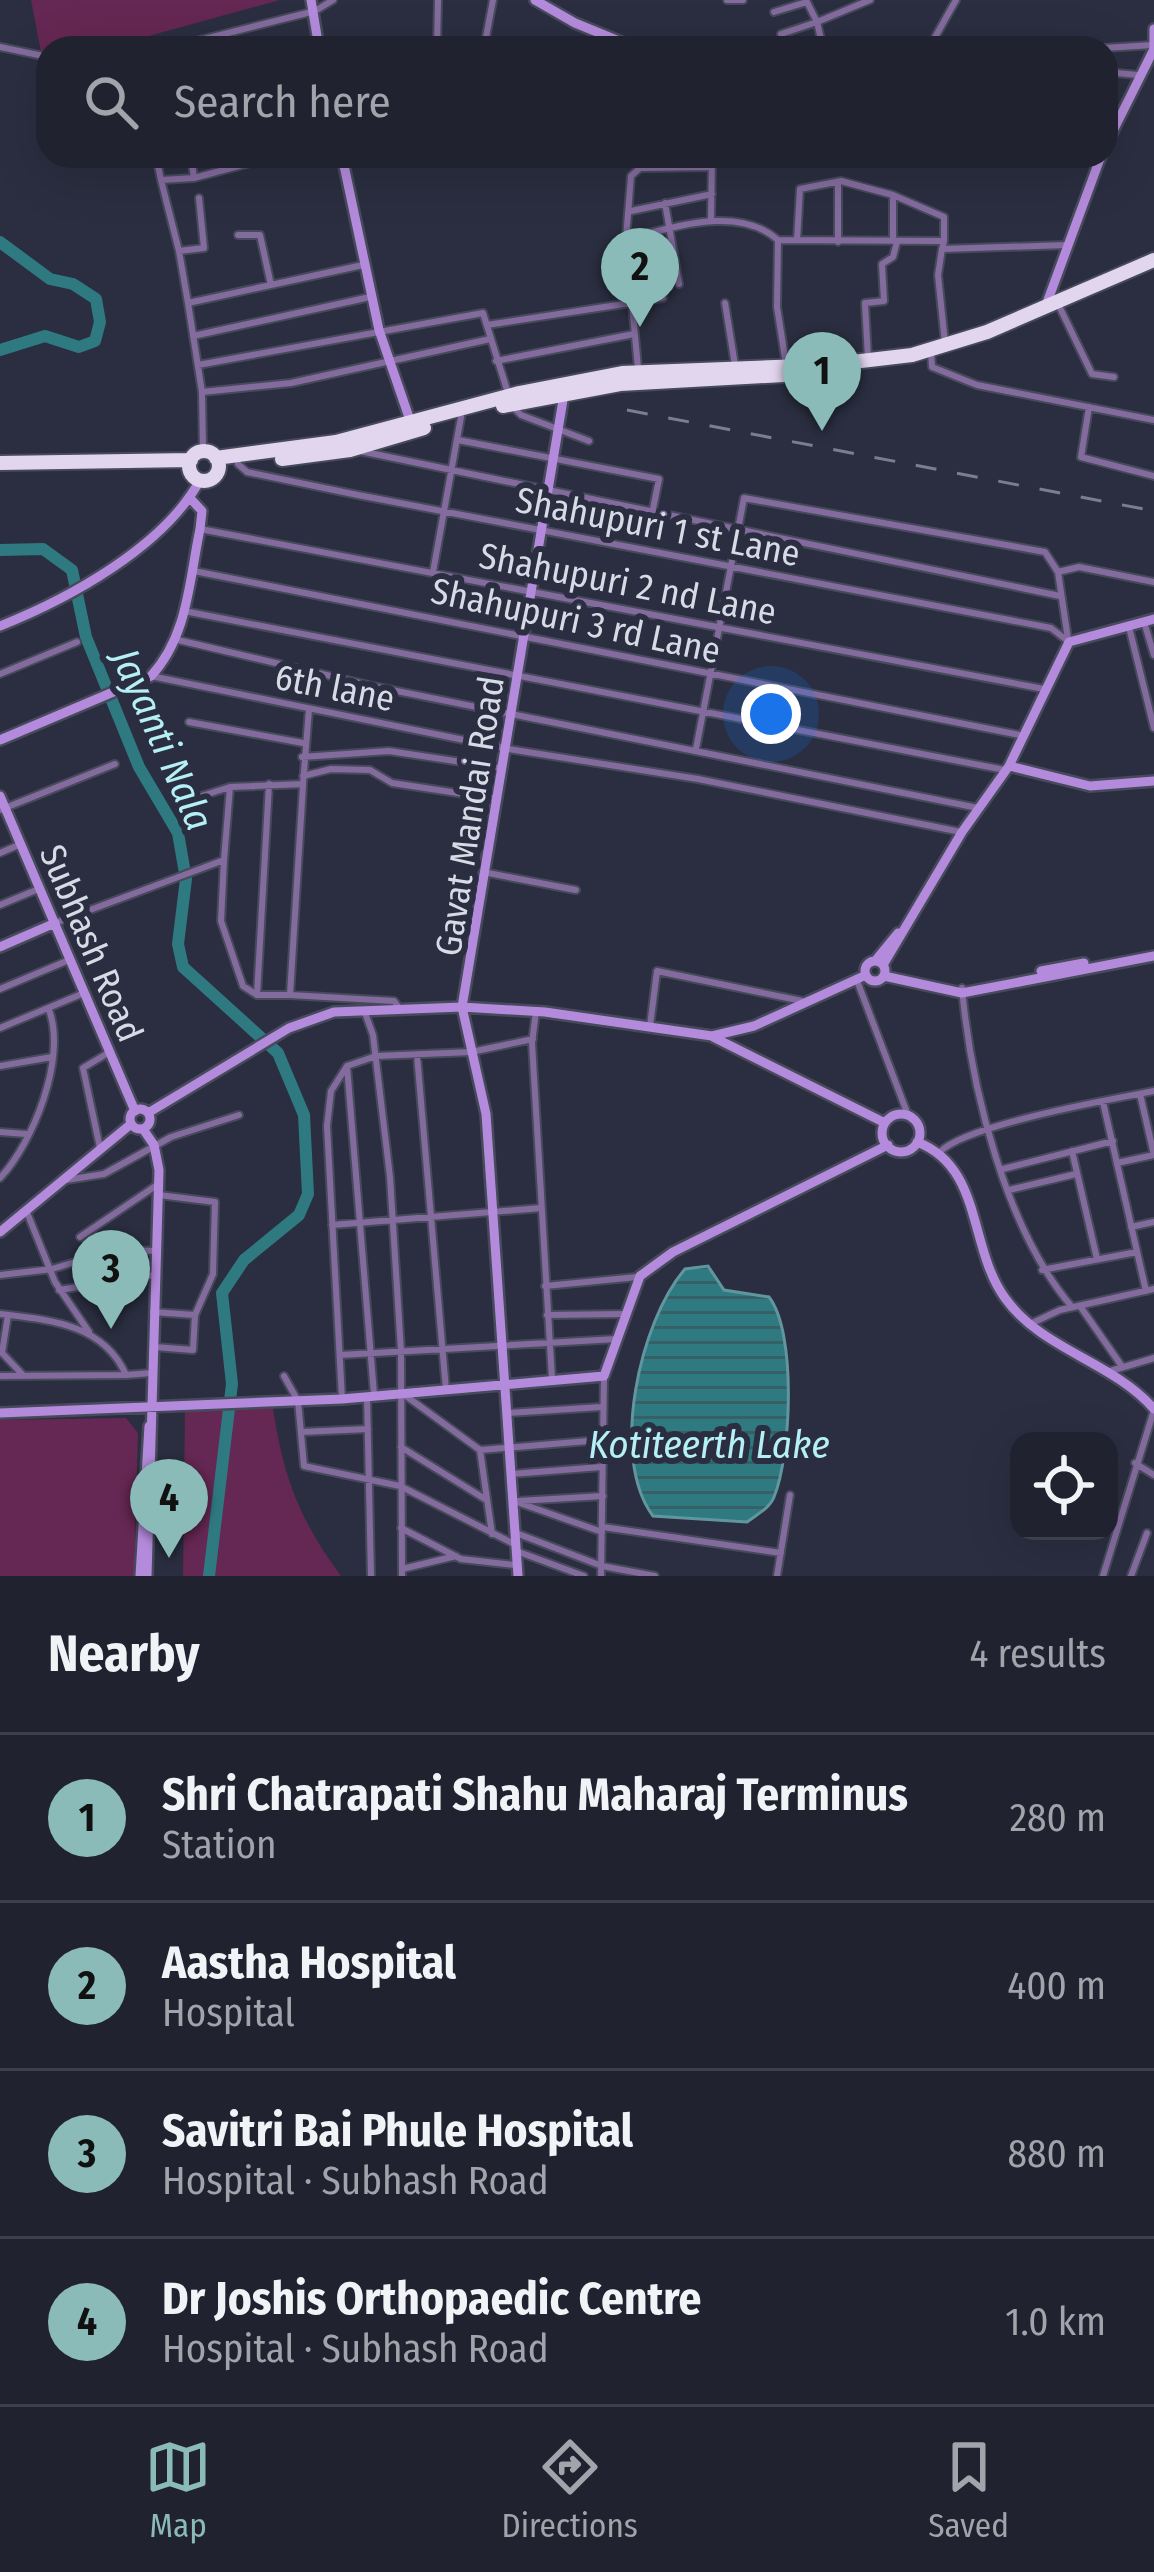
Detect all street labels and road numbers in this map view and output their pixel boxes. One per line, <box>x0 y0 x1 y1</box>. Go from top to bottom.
street label: Shahupuri 1 st Lane <box>512 478 804 576</box>
street label: Shahupuri 2 nd Lane <box>476 534 780 634</box>
street label: Shahupuri 3 rd Lane <box>427 569 724 673</box>
street label: 6th lane <box>271 655 398 721</box>
street label: Gavat Mandai Road <box>426 673 514 959</box>
street label: Subhash Road <box>30 838 152 1048</box>

